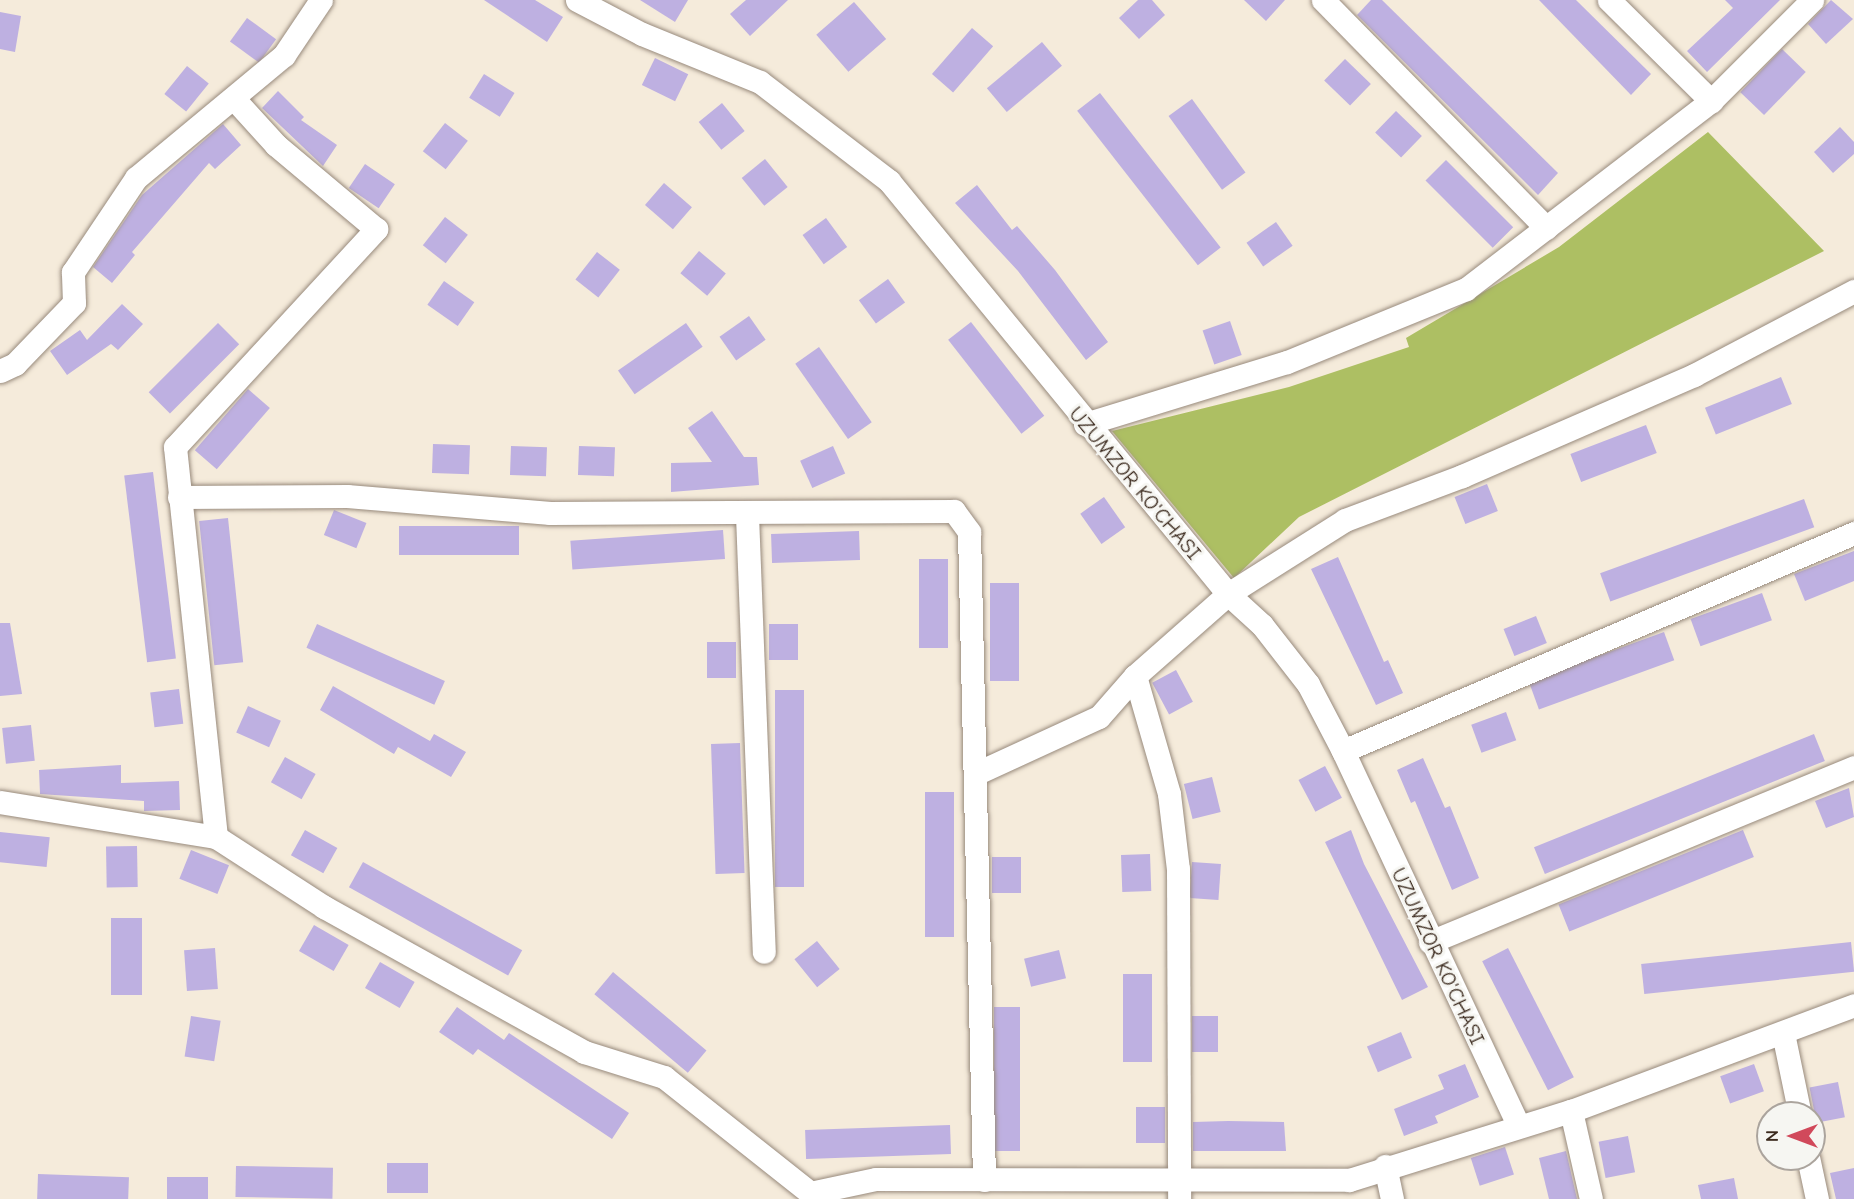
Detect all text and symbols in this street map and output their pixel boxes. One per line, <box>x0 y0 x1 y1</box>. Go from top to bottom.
street label: UZUMZOR KO'CHASI <box>1064 401 1206 565</box>
street label: UZUMZOR KO'CHASI <box>1386 864 1490 1048</box>
north arrow <box>1756 1101 1826 1171</box>
text: N <box>1761 1130 1783 1142</box>

